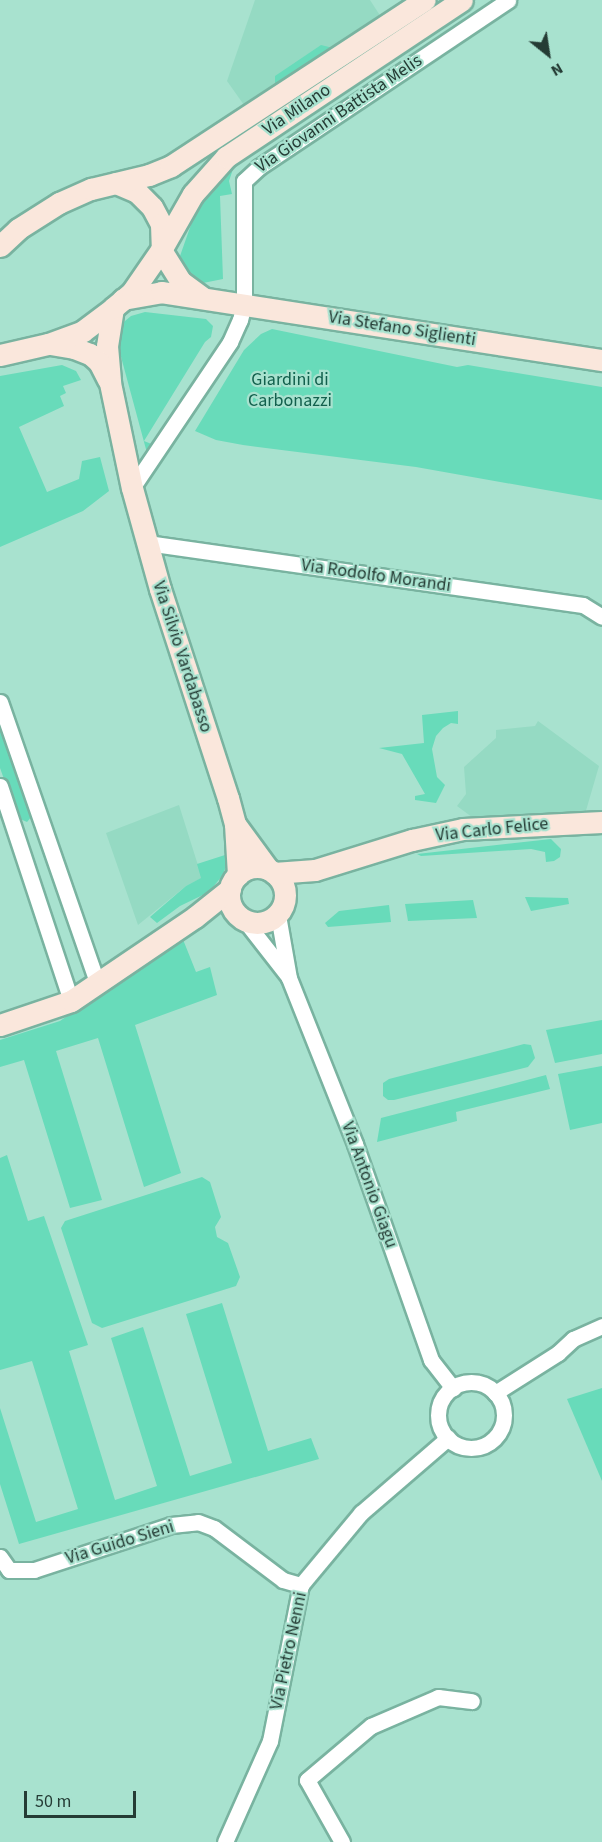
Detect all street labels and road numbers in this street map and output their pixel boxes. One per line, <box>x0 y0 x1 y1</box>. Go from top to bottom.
street label: Via Giovanni Battista Melis <box>252 50 426 178</box>
street label: Via Milano <box>259 79 335 141</box>
street label: Via Stefano Siglienti <box>327 307 477 351</box>
street label: Via Rodolfo Morandi <box>300 555 452 597</box>
street label: Via Silvio Vardabasso <box>147 579 217 735</box>
street label: Via Carlo Felice <box>435 813 549 847</box>
street label: Via Antonio Giagu <box>336 1119 402 1251</box>
street label: Via Guido Sieni <box>63 1516 177 1570</box>
street label: Via Pietro Nenni <box>266 1590 312 1712</box>

